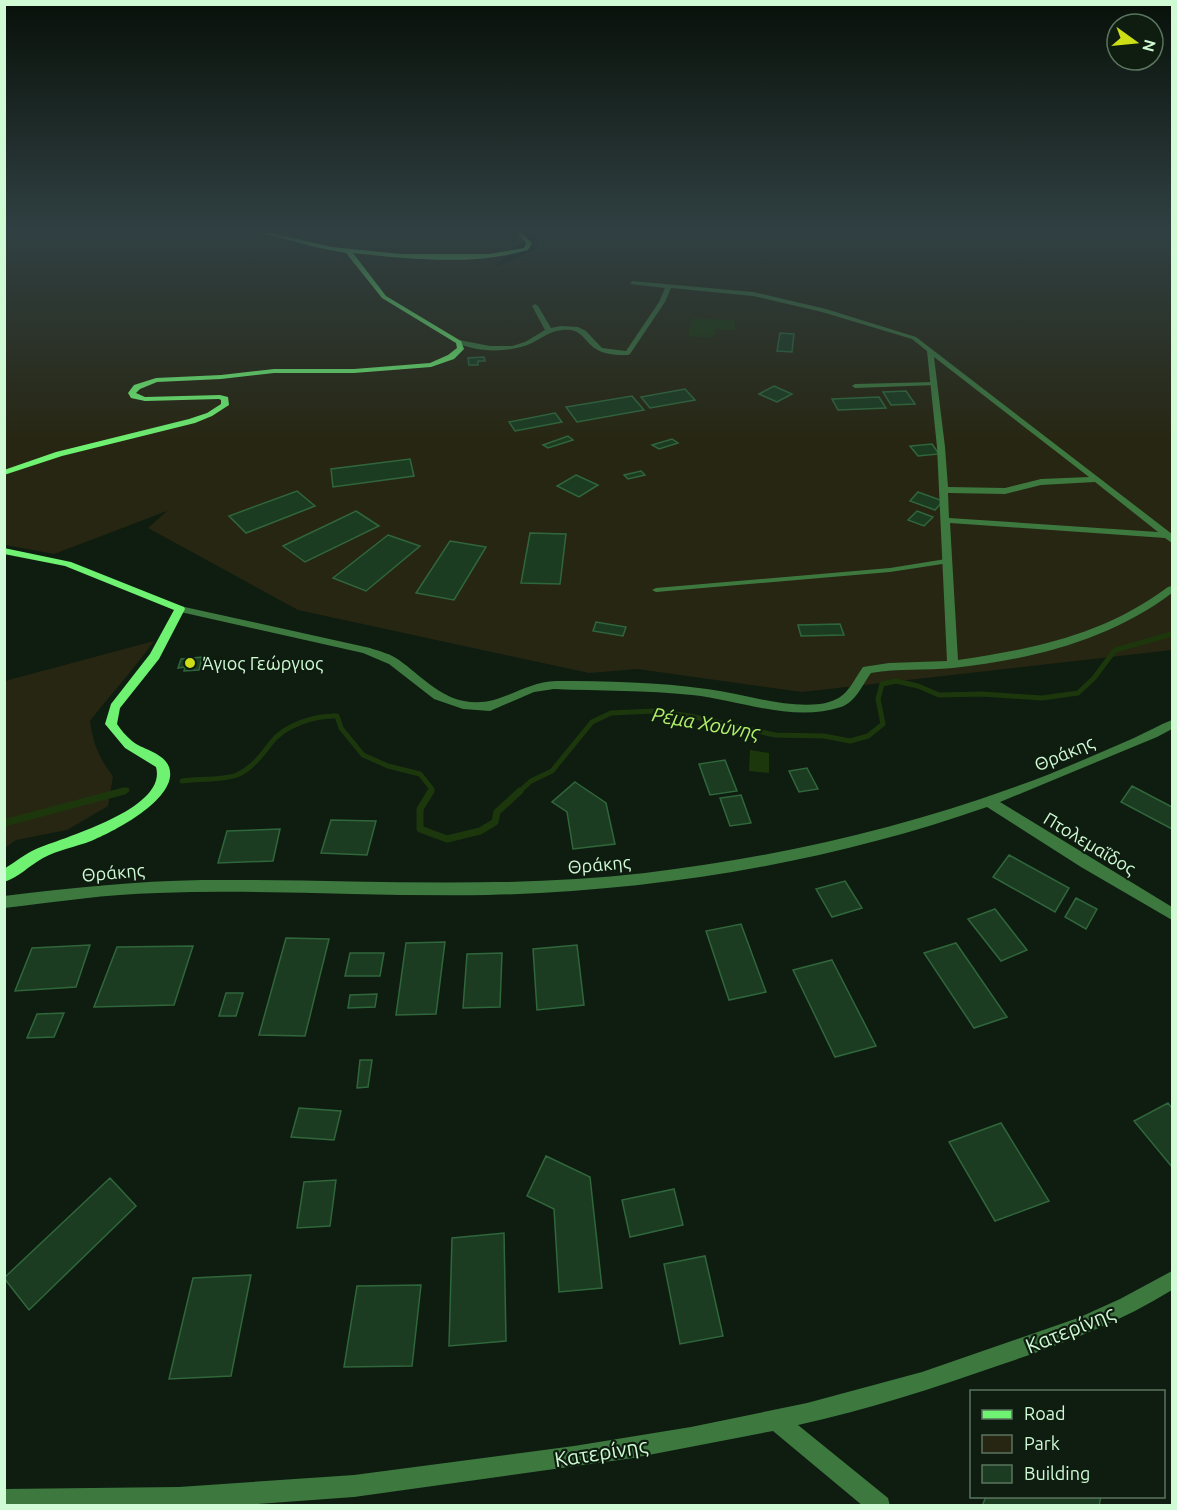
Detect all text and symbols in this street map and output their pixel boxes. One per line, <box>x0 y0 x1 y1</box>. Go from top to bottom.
north arrow <box>1105 12 1165 72</box>
text: N <box>1139 38 1160 54</box>
place label: Άγιος Γεώργιος <box>202 653 323 674</box>
marker: Άγιος Γεώργιος <box>183 656 197 670</box>
water label: Ρέμα Χούνης <box>650 702 763 744</box>
street label: Θράκης <box>1031 731 1097 775</box>
street label: Πτολεμαΐδος <box>1040 808 1140 879</box>
street label: Θράκης <box>567 851 631 878</box>
street label: Θράκης <box>81 859 145 886</box>
street label: Κατερίνης <box>1022 1300 1119 1358</box>
legend <box>970 1390 1165 1498</box>
text: Road <box>1024 1403 1066 1423</box>
street label: Κατερίνης <box>553 1433 650 1471</box>
text: Park <box>1024 1433 1060 1453</box>
text: Building <box>1024 1463 1090 1483</box>

